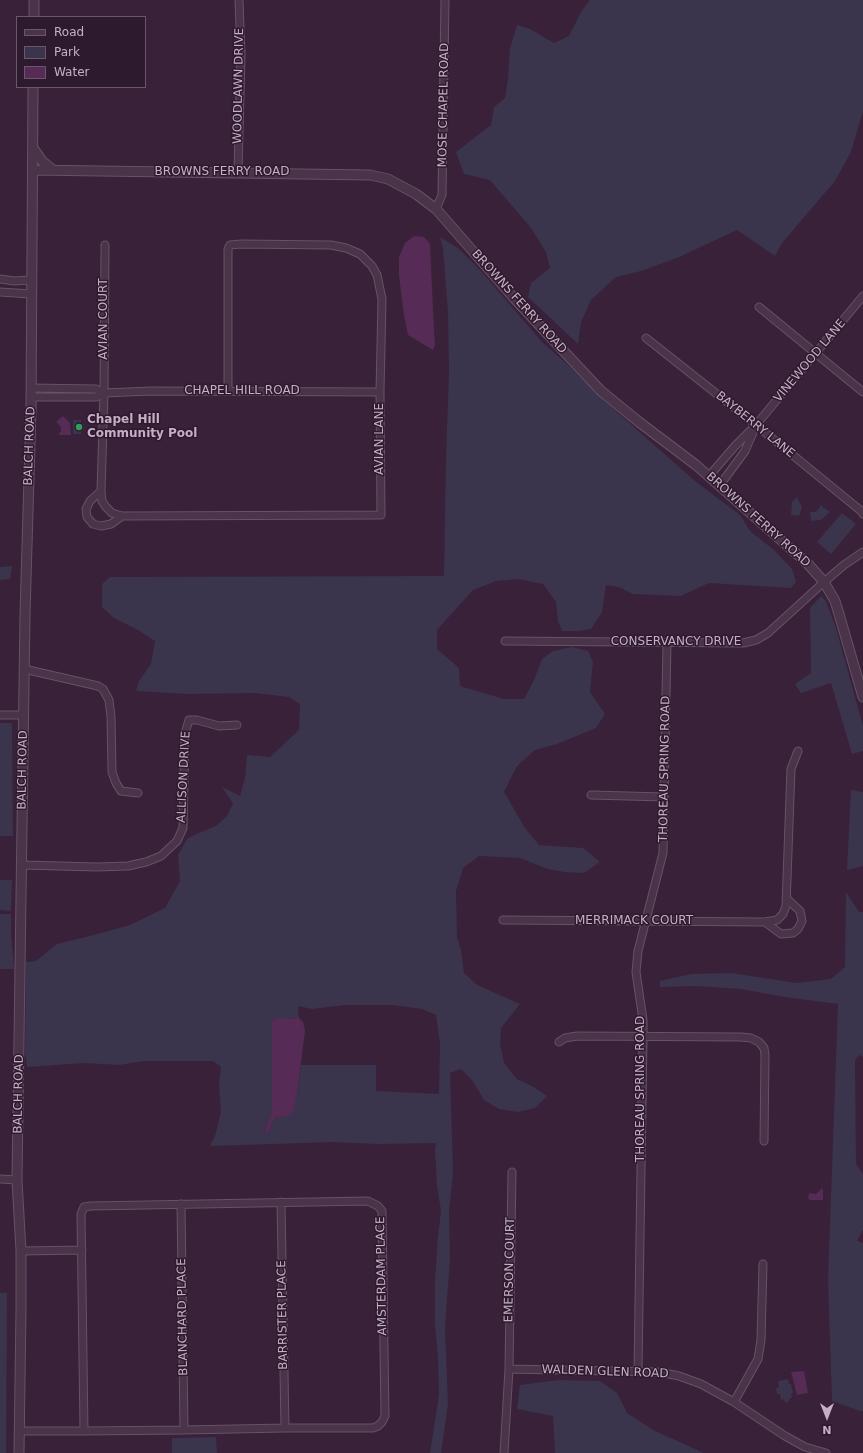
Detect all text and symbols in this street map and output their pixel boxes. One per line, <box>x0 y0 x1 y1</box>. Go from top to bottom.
legend <box>16 16 146 88</box>
text: Road <box>54 25 84 39</box>
street label: WOODLAWN DRIVE <box>231 28 247 144</box>
street label: MOSE CHAPEL ROAD <box>436 43 452 167</box>
text: Park <box>54 45 80 59</box>
text: Water <box>54 65 89 79</box>
street label: BROWNS FERRY ROAD <box>155 165 289 179</box>
street label: BROWNS FERRY ROAD <box>469 247 569 357</box>
street label: AVIAN COURT <box>97 278 111 360</box>
street label: VINEWOOD LANE <box>771 317 849 405</box>
street label: CHAPEL HILL ROAD <box>184 384 300 398</box>
street label: BAYBERRY LANE <box>713 389 797 461</box>
street label: AVIAN LANE <box>373 403 387 475</box>
street label: BALCH ROAD <box>21 406 39 486</box>
place label: Chapel Hill Community Pool <box>87 413 197 441</box>
marker: Chapel Hill Community Pool <box>74 422 84 432</box>
street label: BROWNS FERRY ROAD <box>703 470 813 570</box>
street label: CONSERVANCY DRIVE <box>611 635 741 649</box>
street label: THOREAU SPRING ROAD <box>657 696 673 842</box>
street label: BALCH ROAD <box>15 730 31 810</box>
street label: ALLISON DRIVE <box>174 731 194 823</box>
street label: MERRIMACK COURT <box>575 914 693 928</box>
street label: THOREAU SPRING ROAD <box>634 1016 648 1162</box>
street label: BALCH ROAD <box>11 1054 27 1134</box>
street label: AMSTERDAM PLACE <box>374 1216 390 1336</box>
street label: EMERSON COURT <box>502 1217 518 1323</box>
street label: BLANCHARD PLACE <box>175 1258 191 1376</box>
street label: BARRISTER PLACE <box>275 1260 291 1370</box>
street label: WALDEN GLEN ROAD <box>541 1363 669 1381</box>
north arrow <box>807 1397 847 1437</box>
text: N <box>822 1423 832 1436</box>

